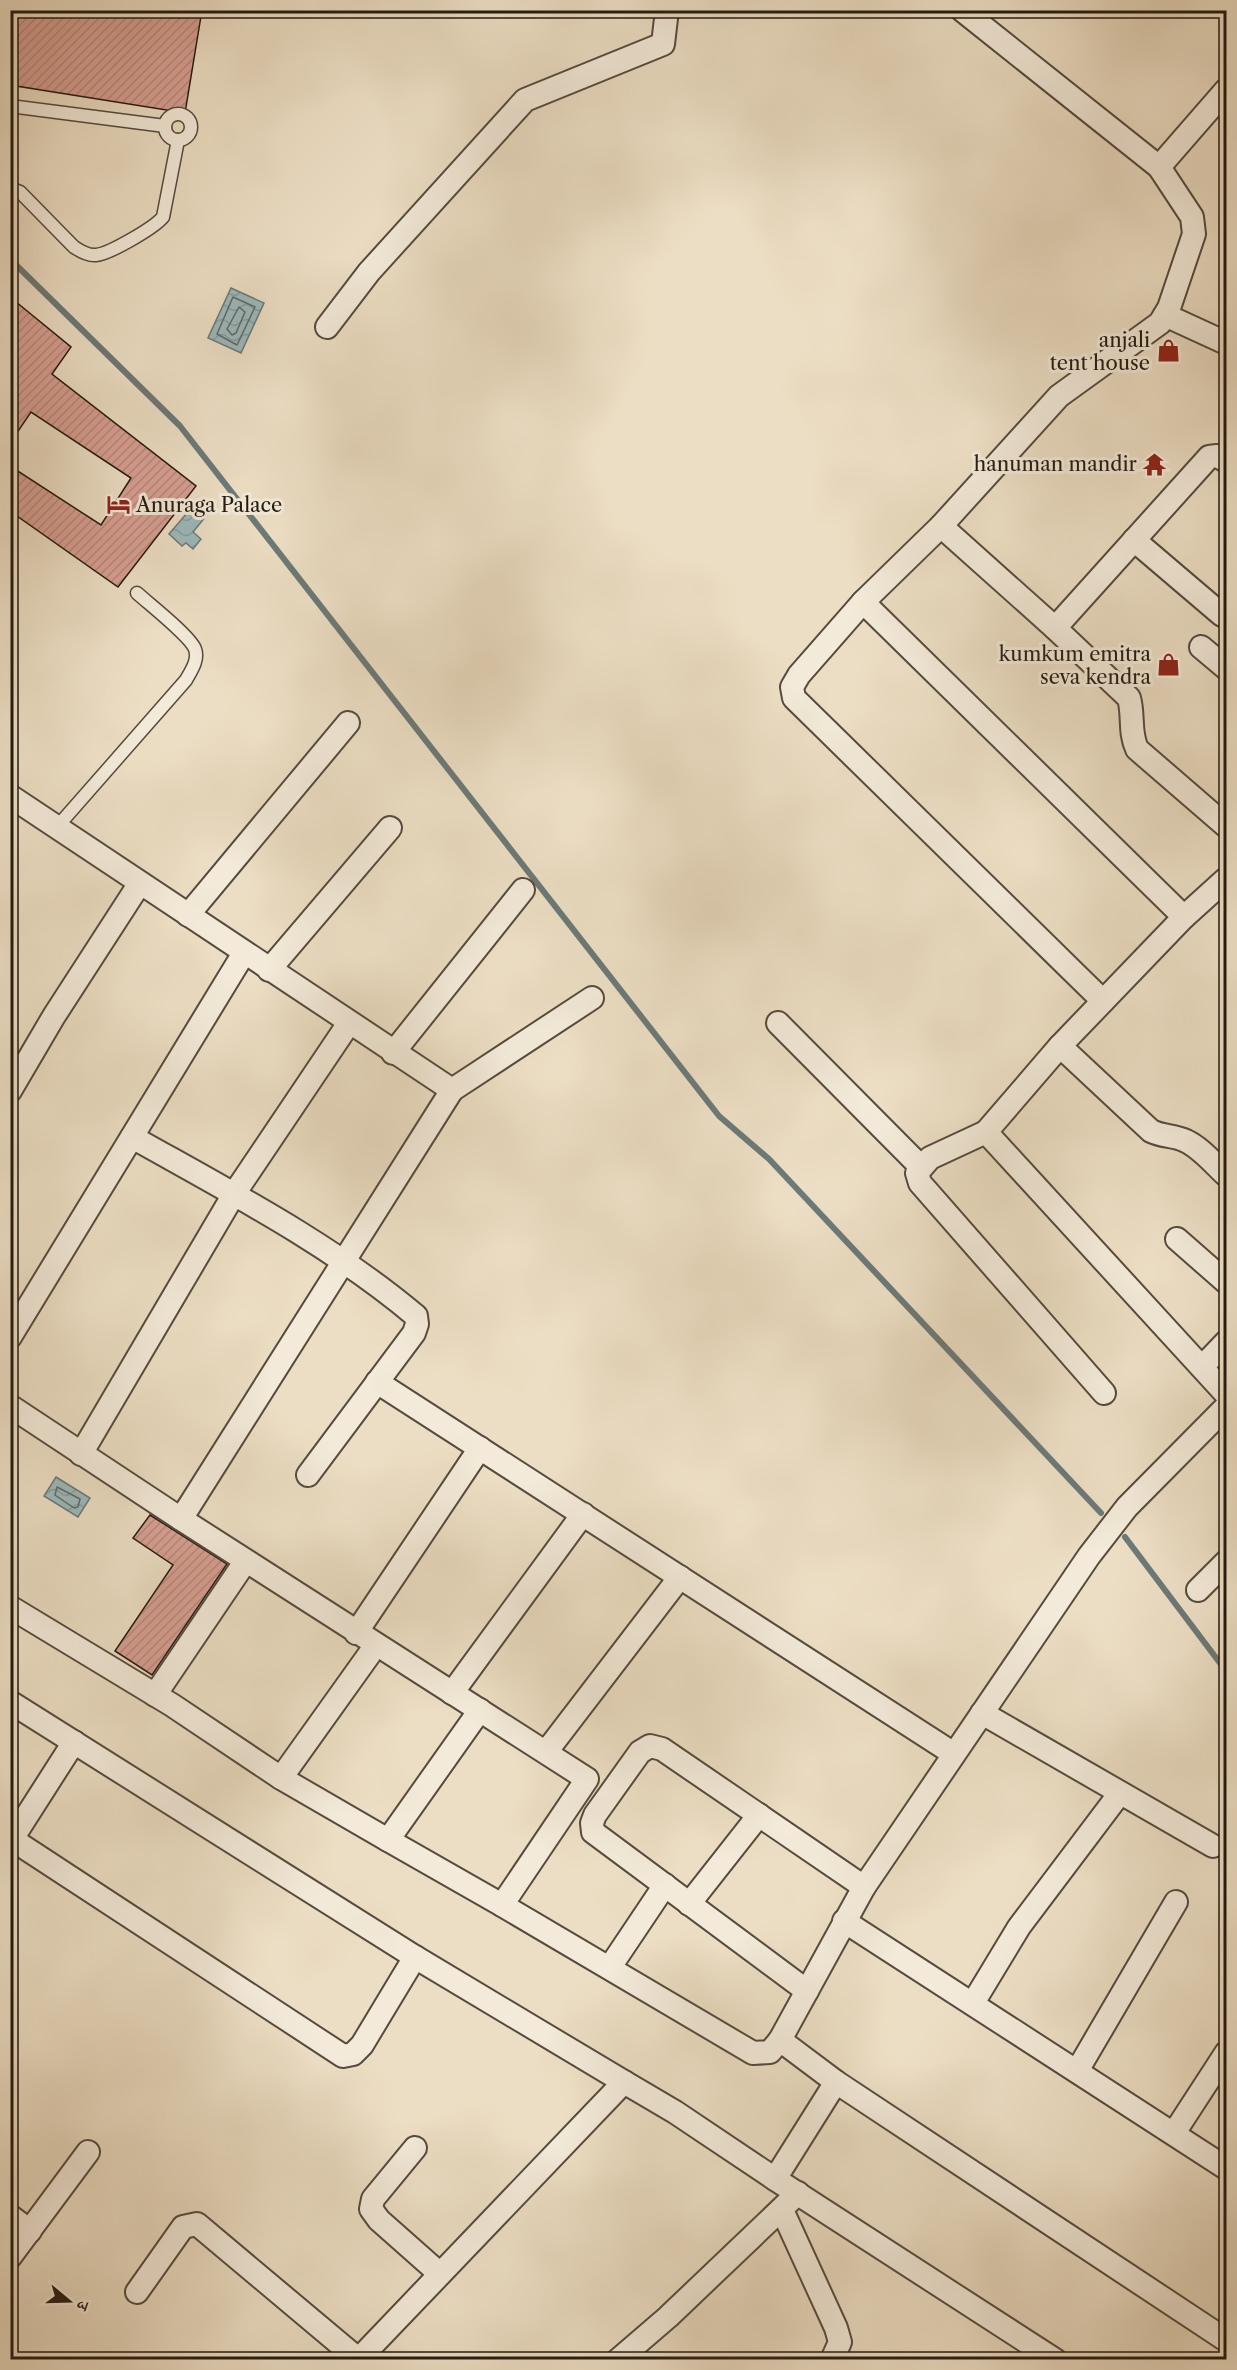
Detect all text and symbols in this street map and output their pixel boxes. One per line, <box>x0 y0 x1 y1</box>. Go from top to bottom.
place label: anjali tent house <box>1050 328 1150 375</box>
shop icon: anjali tent house <box>1155 338 1181 364</box>
temple icon: hanuman mandir <box>1142 451 1168 477</box>
place label: hanuman mandir <box>974 452 1138 476</box>
hotel icon: Anuraga Palace <box>105 492 131 518</box>
place label: Anuraga Palace <box>135 493 282 517</box>
place label: kumkum emitra seva kendra <box>999 642 1151 689</box>
shop icon: kumkum emitra seva kendra <box>1156 652 1182 678</box>
north arrow <box>39 2271 99 2331</box>
text: उ <box>72 2298 94 2315</box>

